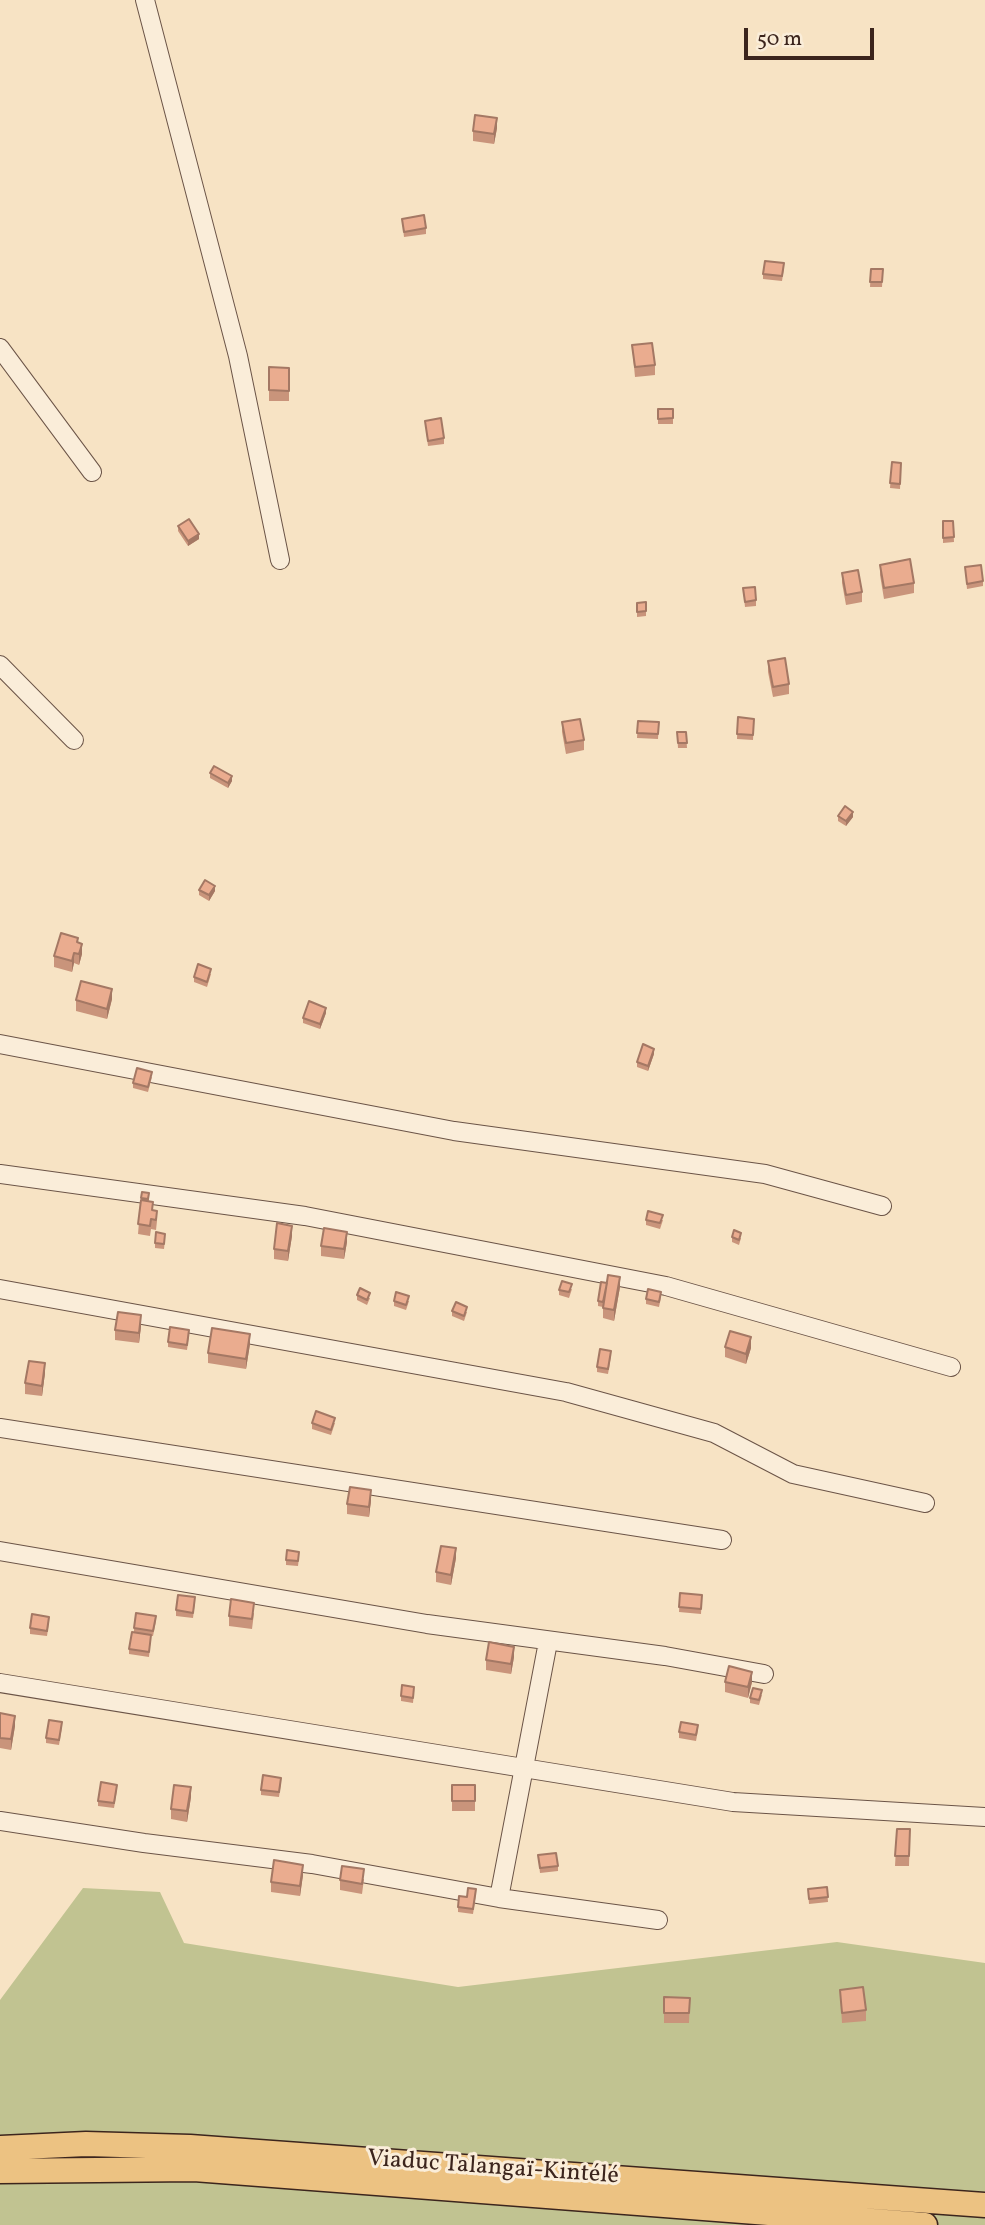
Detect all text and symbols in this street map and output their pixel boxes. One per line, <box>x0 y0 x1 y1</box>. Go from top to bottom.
scale bar <box>747 14 876 58</box>
text: 50 m <box>757 25 802 54</box>
street label: Viaduc Talangaï-Kintélé <box>366 2146 620 2192</box>

